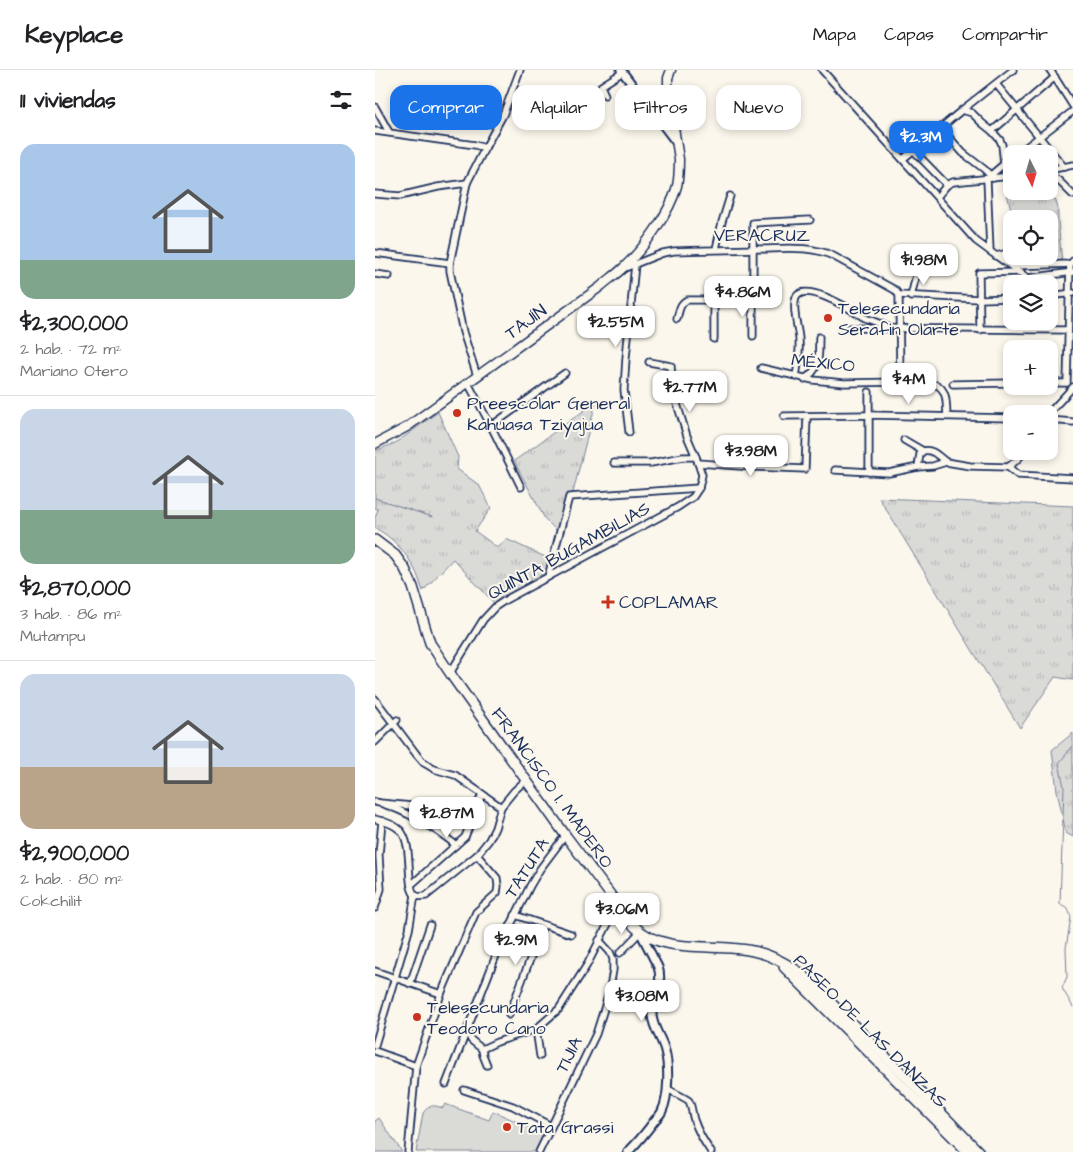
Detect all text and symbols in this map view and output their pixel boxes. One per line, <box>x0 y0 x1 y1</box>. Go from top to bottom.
text: Keyplace <box>25 18 123 52</box>
text: Mapa <box>813 22 856 47</box>
text: Capas <box>884 22 934 47</box>
text: Compartir <box>962 22 1048 47</box>
chip: Comprar <box>390 85 502 130</box>
chip: Alquilar <box>512 85 605 130</box>
chip: Filtros <box>615 85 706 130</box>
chip: Nuevo <box>716 85 801 130</box>
text: 11 viviendas <box>20 86 116 115</box>
icon: filters <box>327 86 355 114</box>
pin: $2.3M <box>886 121 956 163</box>
text: $2.3M <box>900 126 942 148</box>
north arrow <box>1003 145 1057 200</box>
map controls <box>1003 145 1058 460</box>
icon: home <box>143 176 233 266</box>
button: locate <box>1003 210 1058 265</box>
street label: VERACRUZ <box>714 223 810 248</box>
pin: $1.98M <box>883 244 965 286</box>
text: $1.98M <box>901 249 947 271</box>
button: layers <box>1003 275 1058 330</box>
pin: $4.86M <box>702 276 784 318</box>
text: $4.86M <box>715 281 771 303</box>
place label: Telesecundaria Serafin Olarte <box>838 296 960 342</box>
street label: TAJÍN <box>500 298 552 346</box>
pin: $2.55M <box>575 306 657 348</box>
text: $2,300,000 <box>20 309 128 338</box>
text: $2.55M <box>588 311 644 333</box>
marker: Telesecundaria Serafin Olarte <box>822 312 834 324</box>
text: 2 hab. · 72 m² <box>20 338 122 360</box>
button: + <box>1003 340 1058 395</box>
street label: MÉXICO <box>790 347 856 379</box>
text: Mariano Otero <box>20 360 128 382</box>
pin: $4M <box>885 362 933 405</box>
text: $4M <box>892 368 926 390</box>
pin: $2.77M <box>649 370 731 413</box>
text: $2.77M <box>663 376 717 398</box>
place label: Preescolar General Kahuasa Tziyajua <box>467 391 631 438</box>
button: − <box>1003 405 1058 460</box>
marker: Preescolar General Kahuasa Tziyajua <box>451 407 463 419</box>
pin: $3.98M <box>710 434 792 477</box>
text: $3.98M <box>725 440 777 462</box>
icon: home <box>143 442 233 532</box>
street label: QUINTA BUGAMBILIAS <box>483 496 655 606</box>
text: $2,870,000 <box>20 574 131 603</box>
place label: COPLAMAR <box>619 590 719 615</box>
marker: COPLAMAR <box>601 595 615 609</box>
text: 3 hab. · 86 m² <box>20 603 122 625</box>
text: Mutampu <box>20 625 85 647</box>
street label: FRANCISCO I. MADERO <box>485 702 619 874</box>
icon: home <box>143 707 233 797</box>
pin: $2.87M <box>406 796 488 839</box>
text: $2.87M <box>420 802 474 824</box>
street label: TATUTA <box>499 833 556 903</box>
text: $2,900,000 <box>20 839 129 868</box>
text: 2 hab. · 80 m² <box>20 868 123 890</box>
text: Cokchilit <box>20 890 82 912</box>
pin: $3.06M <box>581 892 663 935</box>
text: $3.06M <box>596 898 648 920</box>
pin: $2.9M <box>481 924 551 966</box>
text: $2.9M <box>495 929 537 951</box>
street label: PASEO DE LAS DANZAS <box>787 948 953 1114</box>
pin: $3.08M <box>601 980 683 1022</box>
text: $3.08M <box>616 985 669 1007</box>
place label: Telesecundaria Teodoro Cano <box>427 995 549 1041</box>
marker: Telesecundaria Teodoro Cano <box>411 1011 423 1023</box>
street label: TIJIA <box>549 1032 589 1077</box>
place label: Tata Grassi <box>517 1115 614 1140</box>
marker: Tata Grassi <box>501 1121 513 1133</box>

